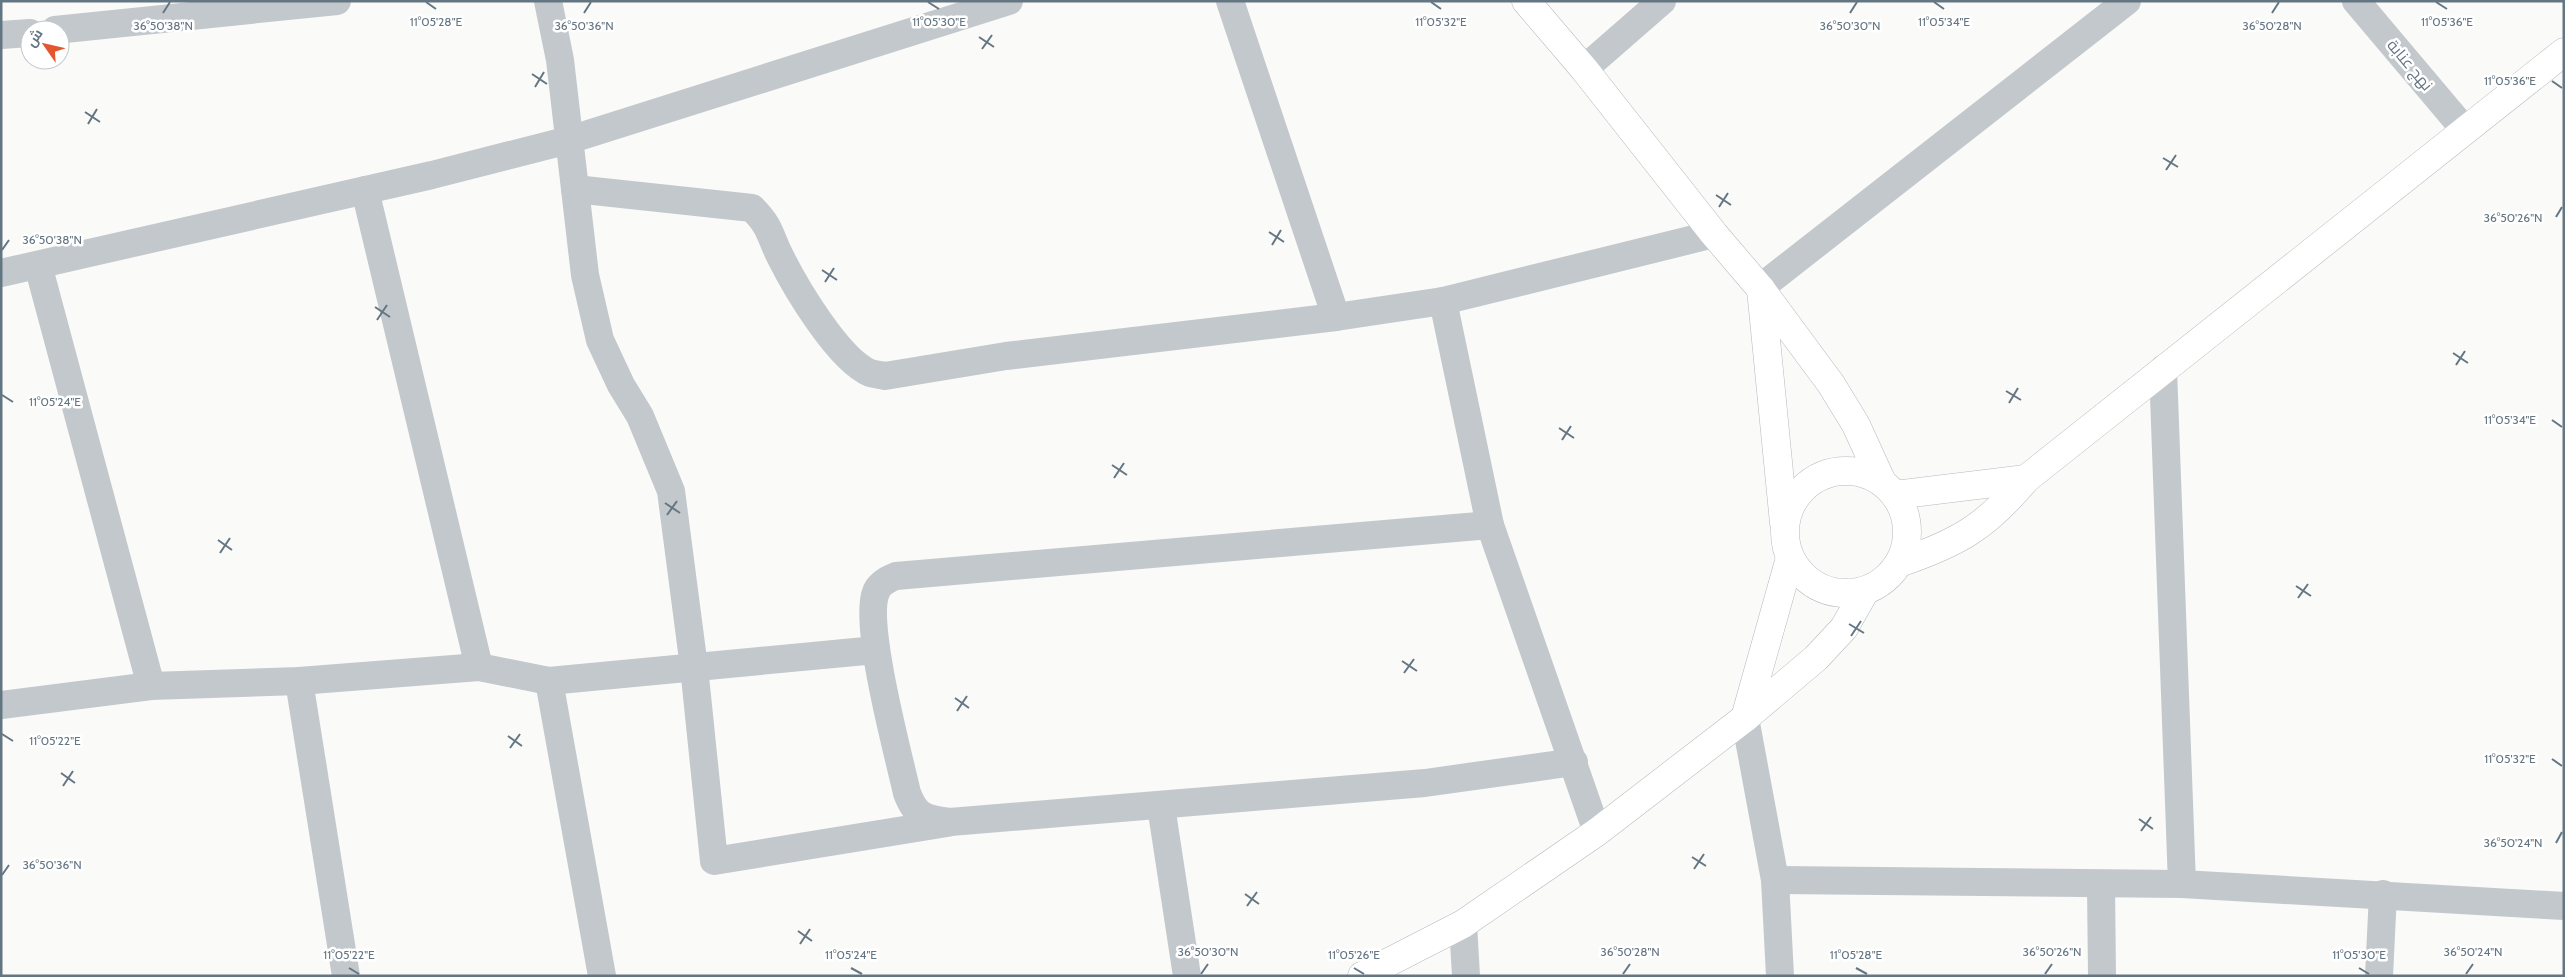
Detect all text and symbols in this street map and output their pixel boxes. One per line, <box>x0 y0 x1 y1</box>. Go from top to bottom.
text: 11°05'28"E <box>410 14 463 29</box>
text: 11°05'30"E <box>912 14 966 29</box>
text: 11°05'32"E <box>1415 14 1467 29</box>
text: 11°05'34"E <box>1918 14 1970 29</box>
text: 11°05'36"E <box>2421 14 2473 29</box>
text: 36°50'38"N <box>133 18 193 33</box>
text: 36°50'36"N <box>554 18 614 33</box>
text: 36°50'30"N <box>1820 18 1880 33</box>
text: 36°50'28"N <box>2242 18 2302 33</box>
north arrow <box>20 20 70 70</box>
text: ش <box>22 25 47 50</box>
street label: نهج عنابة <box>2382 36 2437 96</box>
text: 11°05'36"E <box>2484 73 2536 88</box>
text: 36°50'26"N <box>2483 210 2543 225</box>
text: 36°50'38"N <box>22 232 82 247</box>
text: 11°05'24"E <box>29 394 81 409</box>
text: 11°05'34"E <box>2484 412 2536 427</box>
text: 11°05'22"E <box>29 733 81 748</box>
text: 11°05'32"E <box>2484 751 2536 766</box>
text: 36°50'24"N <box>2484 835 2543 850</box>
text: 36°50'36"N <box>22 857 82 872</box>
text: 36°50'30"N <box>1178 944 1238 959</box>
text: 36°50'28"N <box>1600 944 1660 959</box>
text: 36°50'26"N <box>2022 944 2082 959</box>
text: 36°50'24"N <box>2444 944 2503 959</box>
text: 11°05'22"E <box>323 947 375 962</box>
text: 11°05'24"E <box>825 947 877 962</box>
text: 11°05'26"E <box>1328 947 1380 962</box>
text: 11°05'28"E <box>1830 947 1883 962</box>
text: 11°05'30"E <box>2332 947 2386 962</box>

